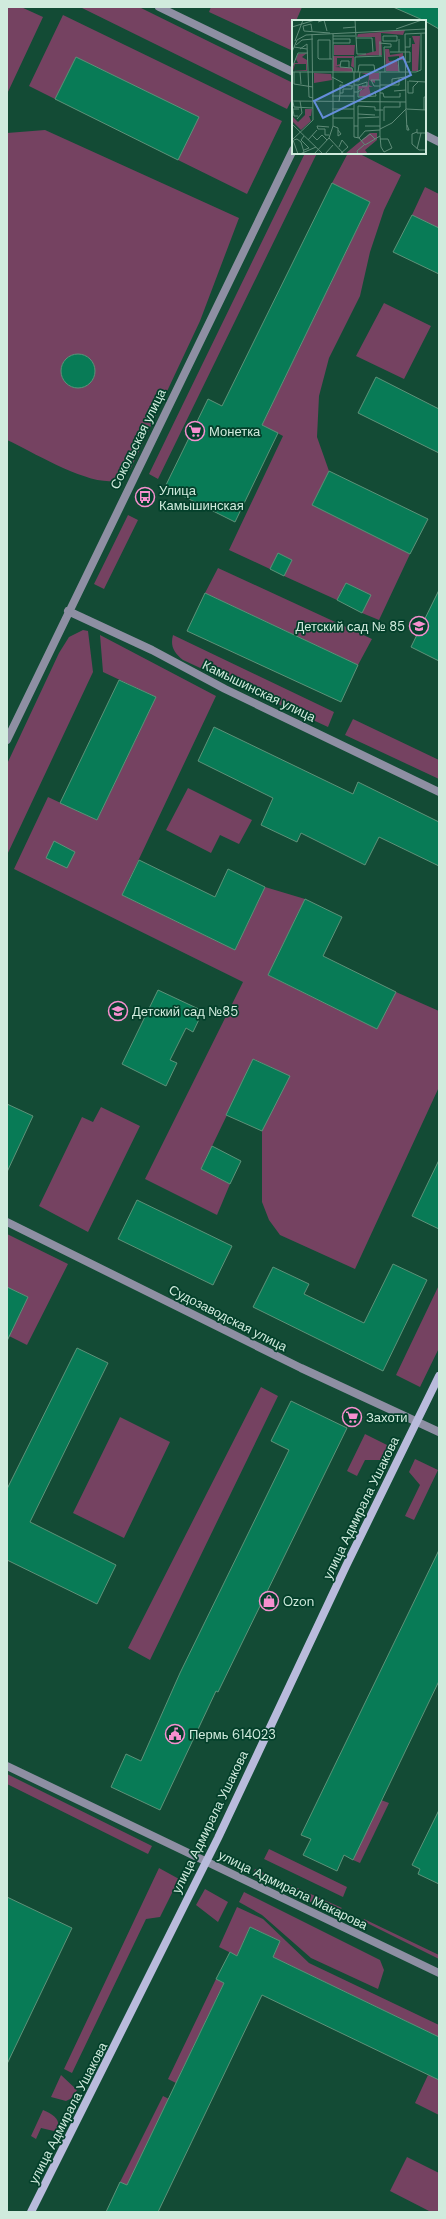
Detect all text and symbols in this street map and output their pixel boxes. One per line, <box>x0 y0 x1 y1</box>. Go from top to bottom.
inset map <box>292 20 426 154</box>
street label: Сокольская улица <box>106 385 170 492</box>
supermarket icon: Монетка <box>184 420 206 442</box>
place label: Монетка <box>209 423 261 440</box>
place label: Улица Камышинская <box>159 482 244 514</box>
bus stop icon: Улица Камышинская <box>134 486 156 508</box>
school or university icon: Детский сад № 85 <box>408 615 430 637</box>
place label: Детский сад № 85 <box>295 618 405 635</box>
street label: Камышинская улица <box>200 656 319 726</box>
school or university icon: Детский сад №85 <box>107 1000 129 1022</box>
place label: Детский сад №85 <box>132 1003 238 1020</box>
street label: Судозаводская улица <box>166 1281 291 1356</box>
supermarket icon: Захоти <box>341 1406 363 1428</box>
place label: Захоти <box>366 1409 408 1426</box>
street label: улица Адмирала Ушакова <box>319 1433 403 1582</box>
shop icon: Ozon <box>258 1590 280 1612</box>
place label: Ozon <box>283 1593 314 1610</box>
public building icon: Пермь 614023 <box>164 1723 186 1745</box>
place label: Пермь 614023 <box>189 1726 276 1743</box>
street label: улица Адмирала Ушакова <box>168 1747 252 1896</box>
street label: улица Адмирала Макарова <box>215 1846 371 1934</box>
street label: улица Адмирала Ушакова <box>25 2039 112 2187</box>

